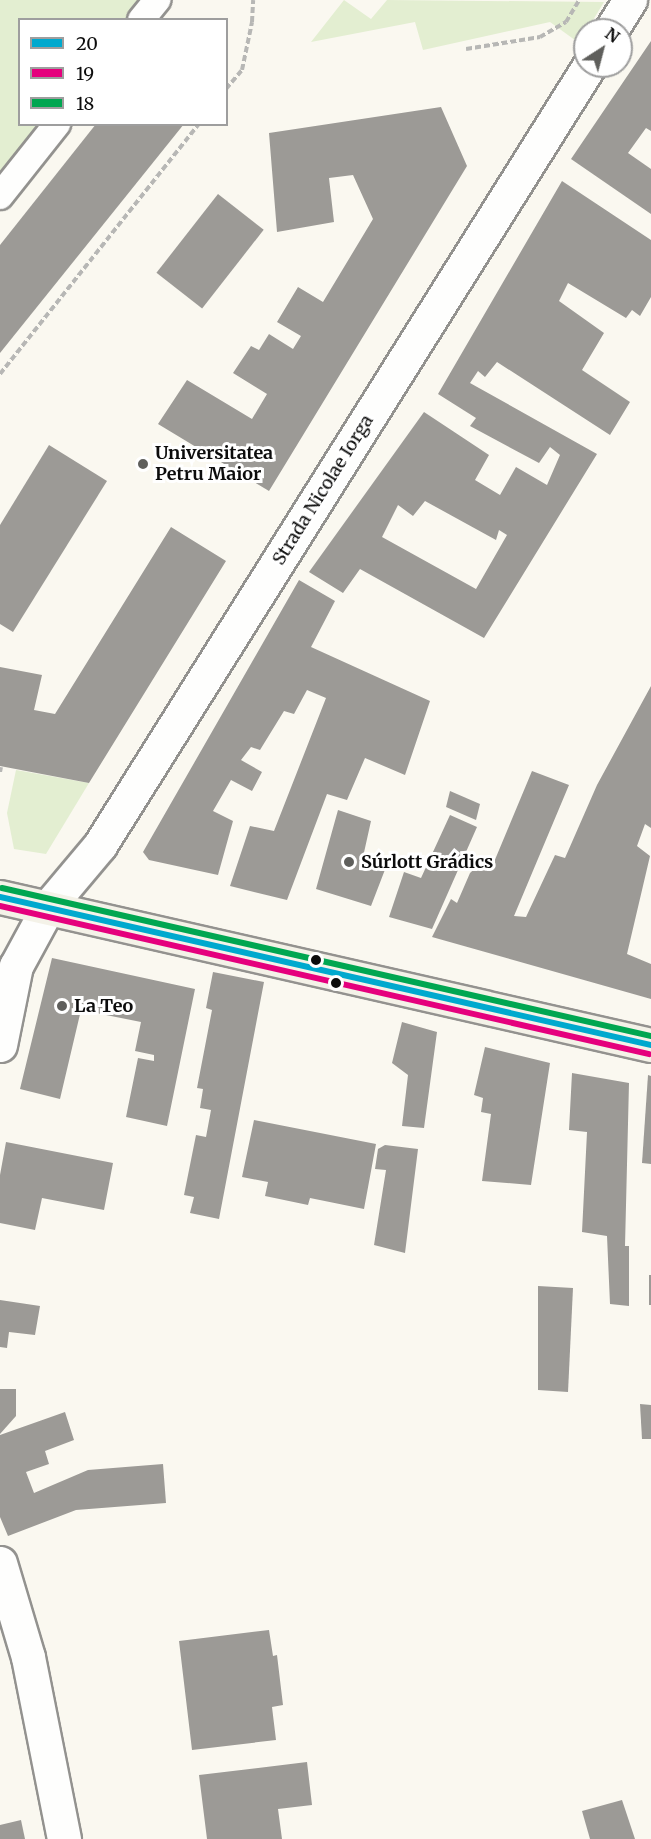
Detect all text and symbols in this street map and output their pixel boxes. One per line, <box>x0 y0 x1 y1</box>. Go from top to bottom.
legend <box>18 18 228 126</box>
north arrow <box>573 18 633 78</box>
text: N <box>601 23 623 47</box>
text: 20 <box>76 32 98 55</box>
text: 19 <box>76 62 94 85</box>
text: 18 <box>76 92 94 115</box>
street label: Strada Nicolae Iorga <box>268 411 378 569</box>
place label: Universitatea Petru Maior <box>155 443 273 486</box>
marker: Universitatea Petru Maior <box>136 457 150 471</box>
place label: Súrlott Grádics <box>361 851 493 873</box>
marker: Súrlott Grádics <box>342 855 356 869</box>
unlabelled marker <box>310 954 322 966</box>
unlabelled marker <box>330 977 342 989</box>
place label: La Teo <box>74 995 133 1017</box>
marker: La Teo <box>55 999 69 1013</box>

